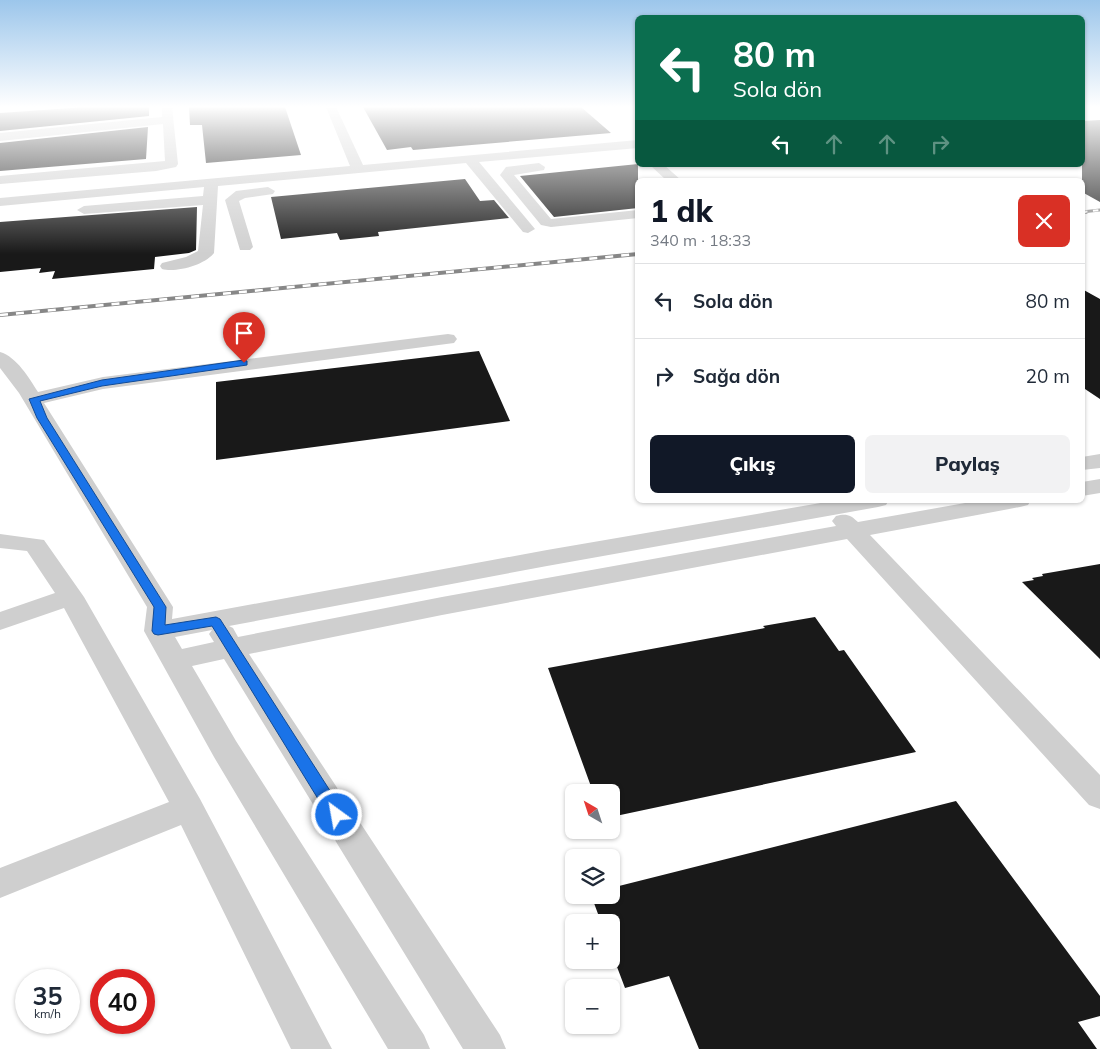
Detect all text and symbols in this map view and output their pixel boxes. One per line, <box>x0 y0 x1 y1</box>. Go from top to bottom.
text: 80 m <box>733 32 816 76</box>
icon: left <box>650 35 715 100</box>
text: Sola dön <box>733 75 822 103</box>
icon: left <box>767 130 795 158</box>
icon: ahead <box>820 130 848 158</box>
icon: ahead <box>873 130 901 158</box>
icon: right <box>926 130 954 158</box>
text: 1 dk <box>650 192 713 230</box>
button: close <box>1018 195 1070 247</box>
text: 340 m · 18:33 <box>650 230 751 250</box>
icon: left <box>650 287 678 315</box>
text: Sola dön <box>693 289 773 313</box>
text: 80 m <box>1026 289 1070 313</box>
pin <box>223 312 265 363</box>
icon: arrive <box>230 319 258 347</box>
icon: right <box>650 362 678 390</box>
text: Sağa dön <box>693 364 780 388</box>
text: 20 m <box>1026 364 1070 388</box>
button: Çıkış <box>650 435 855 493</box>
button: Paylaş <box>865 435 1070 493</box>
north arrow <box>565 784 620 839</box>
map controls <box>565 784 620 1034</box>
position arrow <box>310 788 362 840</box>
button: layers <box>565 849 620 904</box>
button: + <box>565 914 620 969</box>
speed limit sign: 40 <box>90 969 155 1034</box>
button: − <box>565 979 620 1034</box>
text: 35 <box>32 980 63 1011</box>
text: km/h <box>34 1006 61 1021</box>

